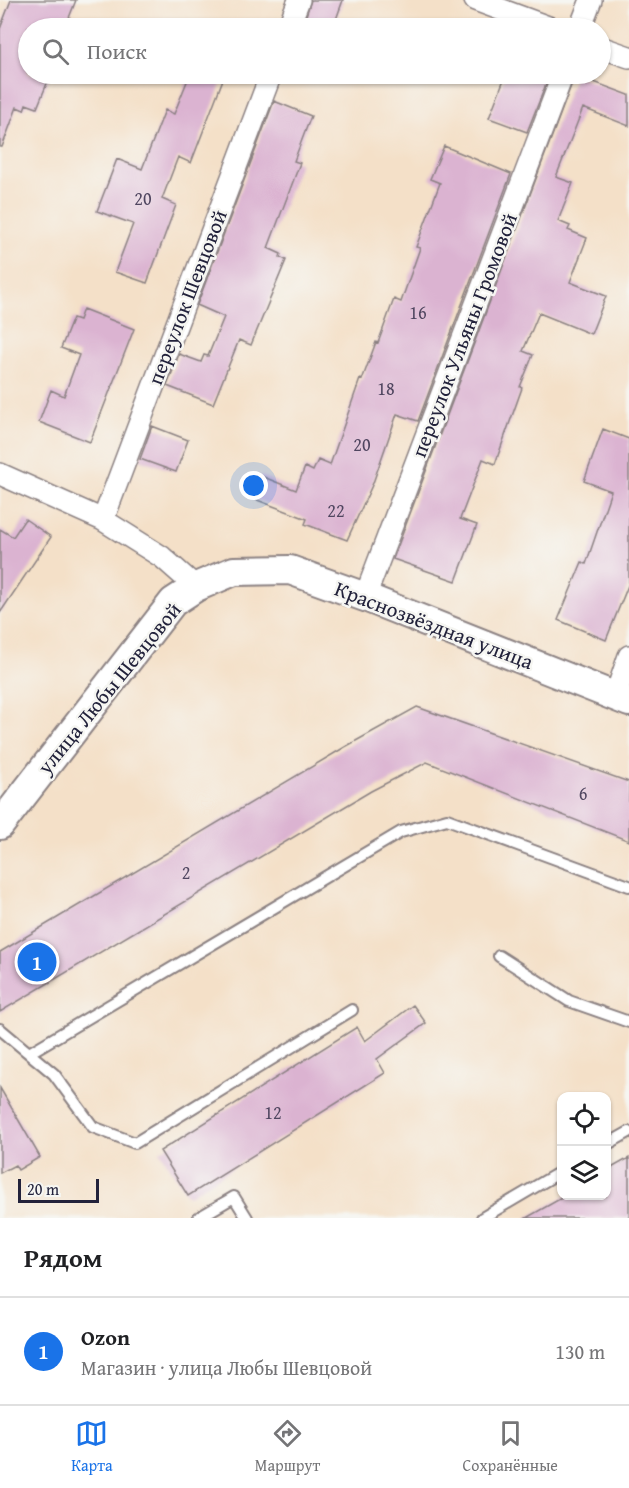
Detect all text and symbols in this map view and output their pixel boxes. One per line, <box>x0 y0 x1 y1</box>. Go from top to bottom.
search box <box>18 18 611 84</box>
icon: search <box>39 35 72 68</box>
text: Поиск <box>87 35 147 67</box>
house number: 20 <box>134 185 152 212</box>
street label: переулок Шевцовой <box>139 205 235 389</box>
street label: переулок Ульяны Громовой <box>403 208 525 462</box>
house number: 16 <box>409 299 427 326</box>
house number: 18 <box>377 375 395 402</box>
house number: 20 <box>353 431 371 458</box>
your location <box>239 471 268 500</box>
house number: 22 <box>327 497 345 524</box>
street label: Краснозвёздная улица <box>330 573 538 677</box>
street label: улица Любы Шевцовой <box>29 595 188 782</box>
house number: 6 <box>579 780 587 807</box>
house number: 2 <box>182 859 190 886</box>
pin: 1 <box>18 940 57 984</box>
map controls <box>557 1092 611 1200</box>
button: locate <box>557 1092 611 1146</box>
house number: 12 <box>264 1099 282 1126</box>
button: layers <box>557 1146 611 1200</box>
scale bar <box>18 1176 99 1204</box>
text: 20 m <box>27 1177 59 1201</box>
text: Рядом <box>24 1238 102 1277</box>
text: Ozon <box>81 1321 130 1353</box>
text: 1 <box>38 1337 49 1366</box>
text: 130 m <box>555 1337 605 1366</box>
text: Магазин · улица Любы Шевцовой <box>81 1353 372 1382</box>
tab: Карта <box>71 1417 113 1477</box>
tab: Маршрут <box>255 1417 320 1477</box>
tab: Сохранённые <box>463 1417 558 1477</box>

